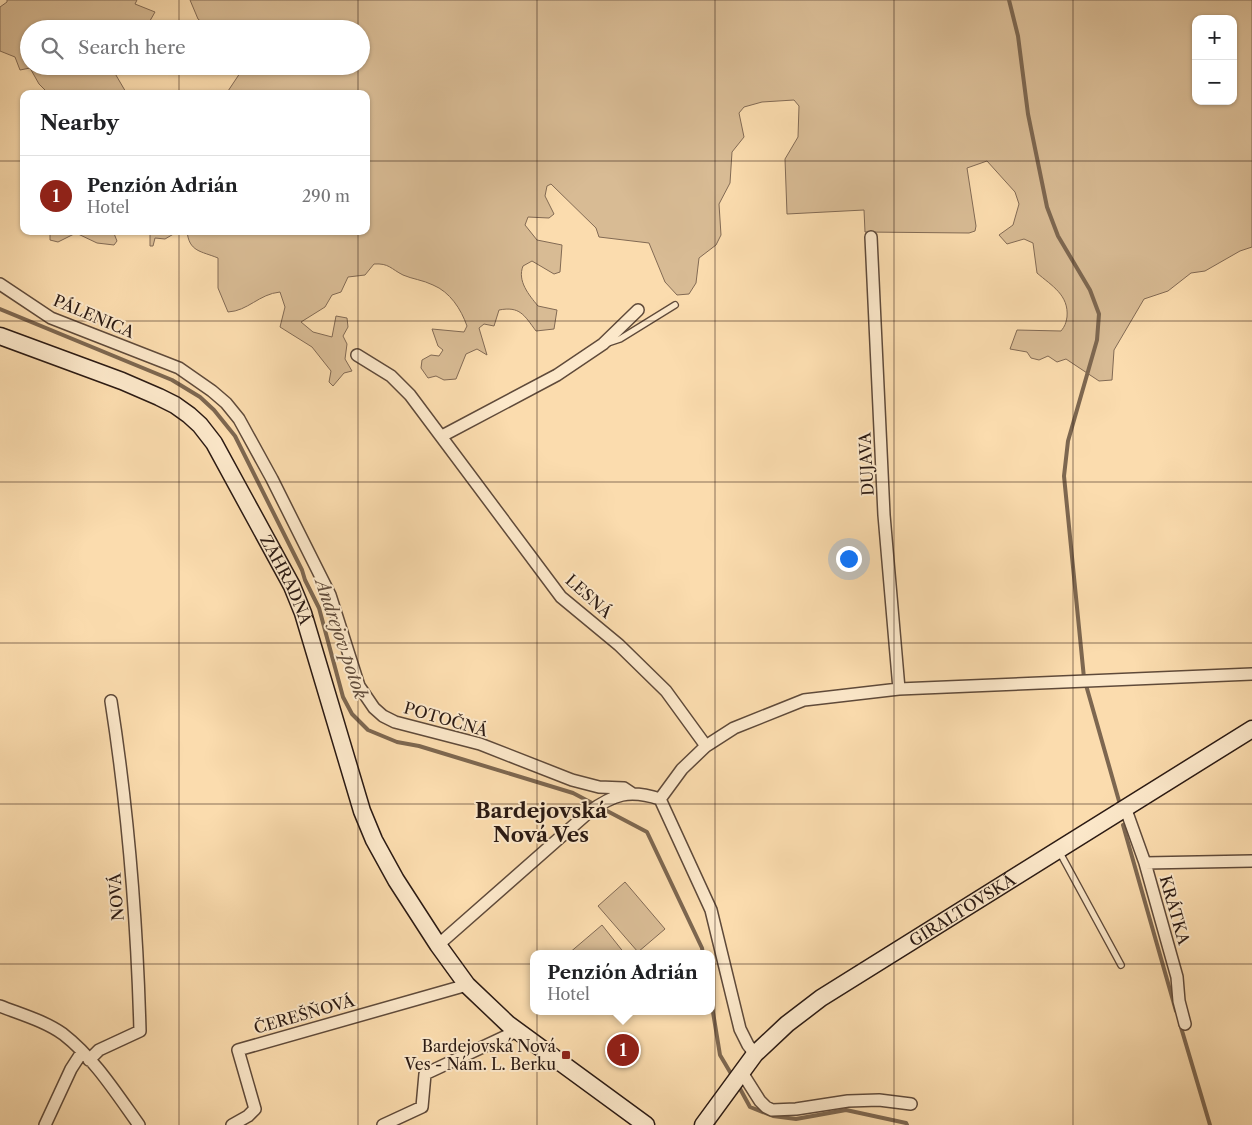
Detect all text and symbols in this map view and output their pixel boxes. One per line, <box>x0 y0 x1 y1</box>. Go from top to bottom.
map controls <box>1192 15 1237 105</box>
button: + <box>1192 15 1237 60</box>
search box <box>20 20 370 75</box>
icon: search <box>38 34 66 62</box>
text: Search here <box>78 36 186 59</box>
button: − <box>1192 60 1237 105</box>
text: Nearby <box>40 110 119 135</box>
text: Penzión Adrián <box>87 174 238 197</box>
text: 1 <box>52 186 60 206</box>
text: 290 m <box>302 186 350 206</box>
text: Hotel <box>87 197 130 217</box>
street label: PÁLENICA <box>50 290 139 343</box>
street label: DUJAVA <box>854 431 878 496</box>
street label: ZÁHRADNÁ <box>256 531 316 628</box>
your location <box>836 546 862 572</box>
street label: LESNÁ <box>561 570 617 623</box>
water label: Andrejov potok <box>309 573 372 703</box>
street label: POTOČNÁ <box>402 697 492 741</box>
district label: Bardejovská Nová Ves <box>475 798 608 847</box>
street label: GIRALTOVSKÁ <box>905 869 1020 951</box>
street label: NOVÁ <box>104 871 128 922</box>
street label: KRÁTKA <box>1156 873 1195 948</box>
popup <box>530 950 715 1015</box>
text: Penzión Adrián <box>547 961 698 984</box>
text: Hotel <box>547 984 590 1004</box>
street label: ČEREŠŇOVÁ <box>251 989 358 1038</box>
pin: 1 <box>607 1031 639 1069</box>
place label: Bardejovská Nová Ves - Nám. L. Berku <box>404 1036 557 1074</box>
marker: Bardejovská Nová Ves - Nám. L. Berku <box>560 1049 572 1061</box>

